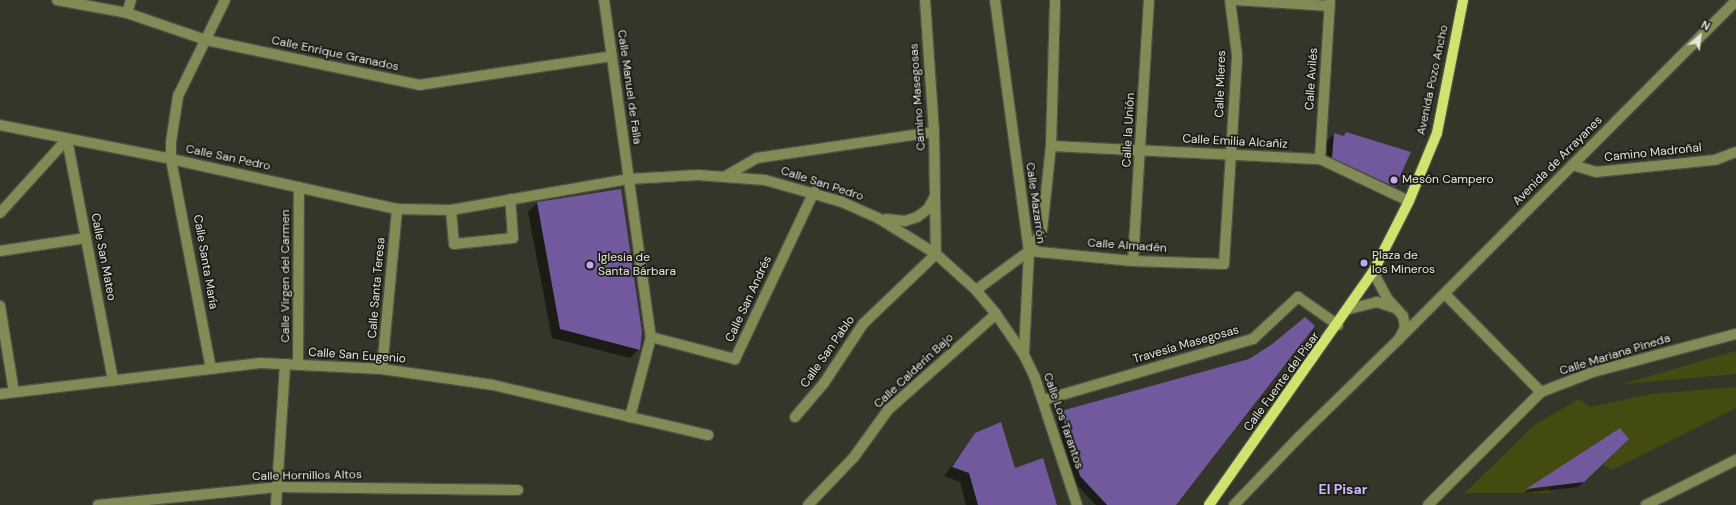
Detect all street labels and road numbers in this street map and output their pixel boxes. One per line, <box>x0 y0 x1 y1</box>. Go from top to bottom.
street label: Avenida Pozo Ancho <box>1414 23 1452 137</box>
street label: Calle Manuel de Falla <box>614 29 644 145</box>
street label: Calle Enrique Granados <box>270 33 400 75</box>
street label: Camino Masegosas <box>907 43 929 151</box>
street label: Calle Avilés <box>1303 47 1321 111</box>
street label: Calle Mieres <box>1213 50 1229 118</box>
street label: Calle la Unión <box>1120 92 1138 168</box>
street label: Avenida de Arrayanes <box>1510 113 1606 209</box>
street label: Calle Emilia Alcañiz <box>1182 132 1288 152</box>
street label: Camino Madroñal <box>1604 141 1702 165</box>
street label: Calle San Pedro <box>184 142 272 174</box>
street label: Calle Mazarrón <box>1022 161 1048 245</box>
street label: Calle San Pedro <box>779 164 865 204</box>
street label: Calle Virgen del Carmen <box>279 209 293 343</box>
street label: Calle San Mateo <box>87 212 119 302</box>
street label: Calle Santa María <box>190 214 220 310</box>
street label: Calle Almadén <box>1087 236 1167 256</box>
street label: Calle Santa Teresa <box>365 237 389 339</box>
street label: Calle San Andrés <box>723 254 775 344</box>
street label: Calle San Pablo <box>798 313 858 391</box>
street label: Travesía Masegosas <box>1131 323 1241 367</box>
street label: Calle Calderín Bajo <box>871 330 957 412</box>
street label: Calle Fuente del Pisar <box>1241 330 1323 434</box>
street label: Calle Mariana Pineda <box>1558 331 1672 379</box>
street label: Calle San Eugenio <box>308 345 406 367</box>
street label: Calle Los Tarantos <box>1040 371 1086 471</box>
street label: Calle Hornillos Altos <box>252 468 362 484</box>

